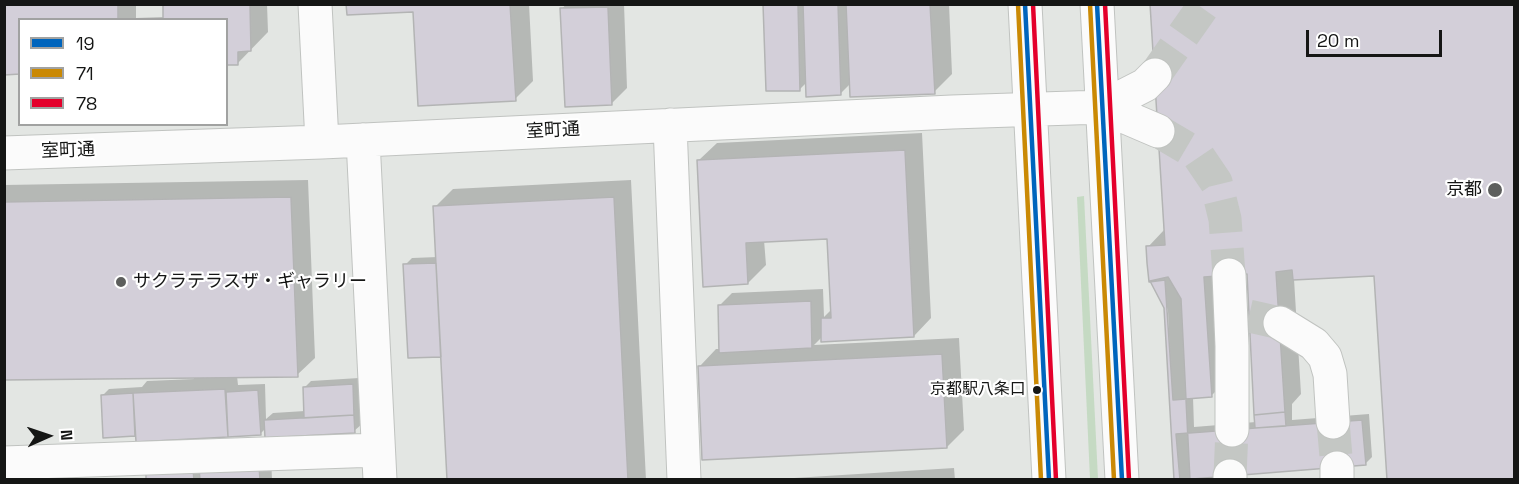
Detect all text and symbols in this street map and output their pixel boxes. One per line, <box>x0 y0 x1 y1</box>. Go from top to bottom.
legend <box>18 18 228 126</box>
scale bar <box>1309 18 1446 56</box>
text: 20 m <box>1317 29 1360 52</box>
text: 19 <box>76 32 95 55</box>
text: 71 <box>76 62 94 85</box>
text: 78 <box>76 92 97 115</box>
street label: 室町通 <box>525 119 581 143</box>
street label: 室町通 <box>41 139 95 163</box>
place label: 京都 <box>1446 179 1482 201</box>
marker: 京都 <box>1486 181 1504 199</box>
place label: サクラテラスザ・ギャラリー <box>133 271 367 293</box>
marker: サクラテラスザ・ギャラリー <box>114 275 128 289</box>
place label: 京都駅八条口 <box>930 380 1026 400</box>
marker: 京都駅八条口 <box>1031 384 1043 396</box>
north arrow <box>18 406 78 466</box>
text: N <box>56 429 77 441</box>

